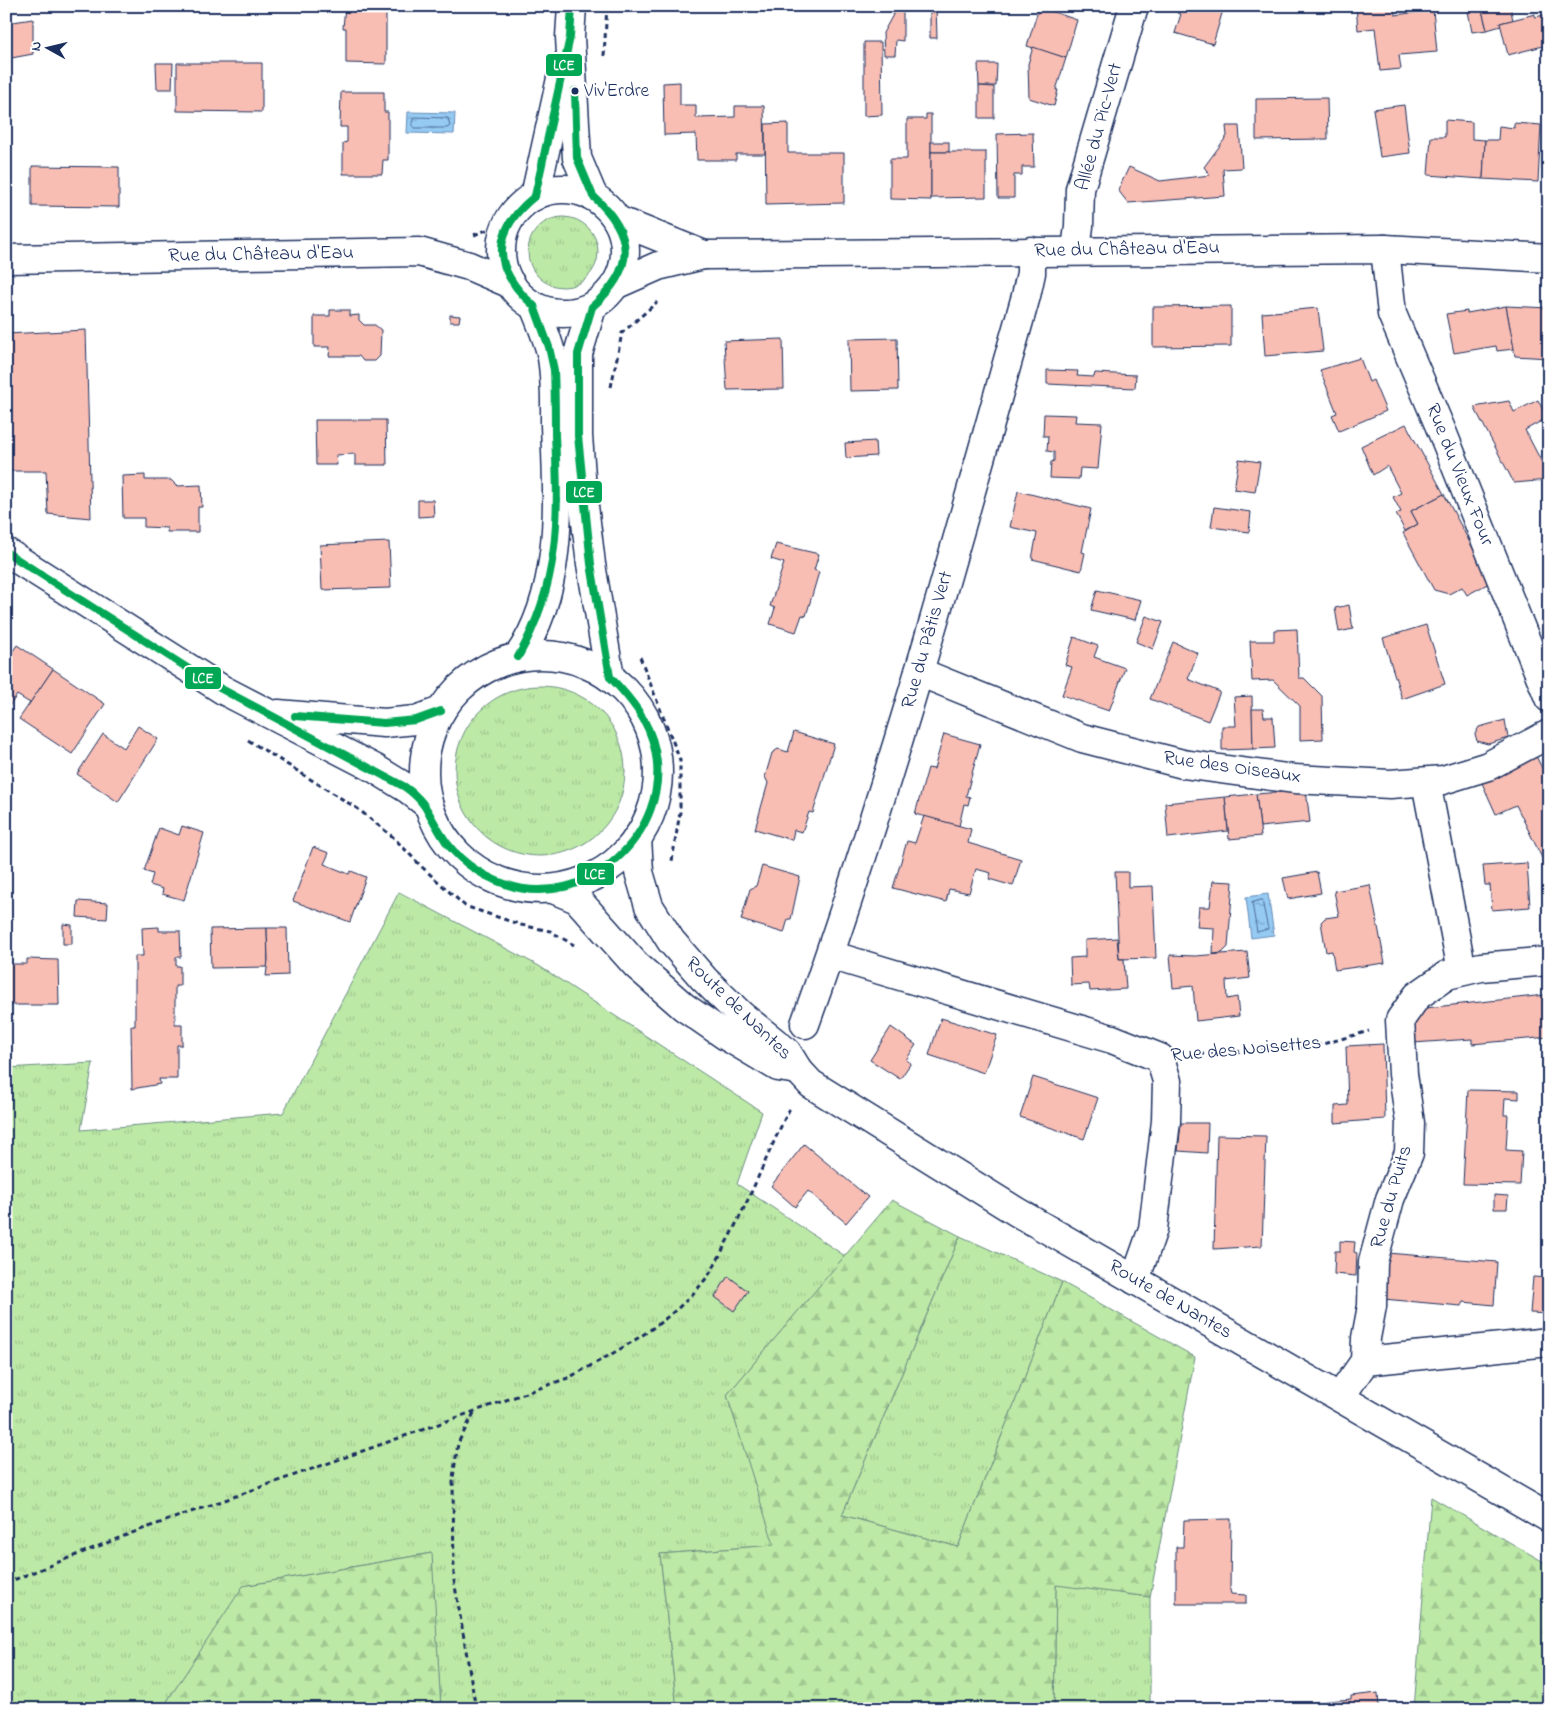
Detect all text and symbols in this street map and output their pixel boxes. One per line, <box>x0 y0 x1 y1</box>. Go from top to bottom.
north arrow <box>22 22 72 72</box>
text: N <box>26 40 48 53</box>
line badge: LCE <box>545 53 583 77</box>
text: LCE <box>553 56 575 77</box>
street label: Allée du Pic-Vert <box>1069 60 1131 194</box>
place label: Viv'Erdre <box>583 78 650 105</box>
marker: Viv'Erdre <box>570 86 580 96</box>
street label: Rue du Château d'Eau <box>1034 234 1220 266</box>
street label: Rue du Château d'Eau <box>168 239 354 271</box>
street label: Rue du Vieux Four <box>1417 399 1501 551</box>
line badge: LCE <box>565 480 603 504</box>
text: LCE <box>573 483 595 504</box>
street label: Rue du Pâtis Vert <box>894 567 962 712</box>
line badge: LCE <box>184 666 222 690</box>
text: LCE <box>192 669 214 690</box>
street label: Rue des Oiseaux <box>1161 744 1303 792</box>
line badge: LCE <box>576 862 615 886</box>
text: LCE <box>584 865 606 886</box>
street label: Route de Nantes <box>678 950 798 1068</box>
street label: Rue des Noisettes <box>1170 1029 1322 1071</box>
street label: Rue du Puits <box>1363 1142 1421 1252</box>
street label: Route de Nantes <box>1103 1253 1237 1347</box>

